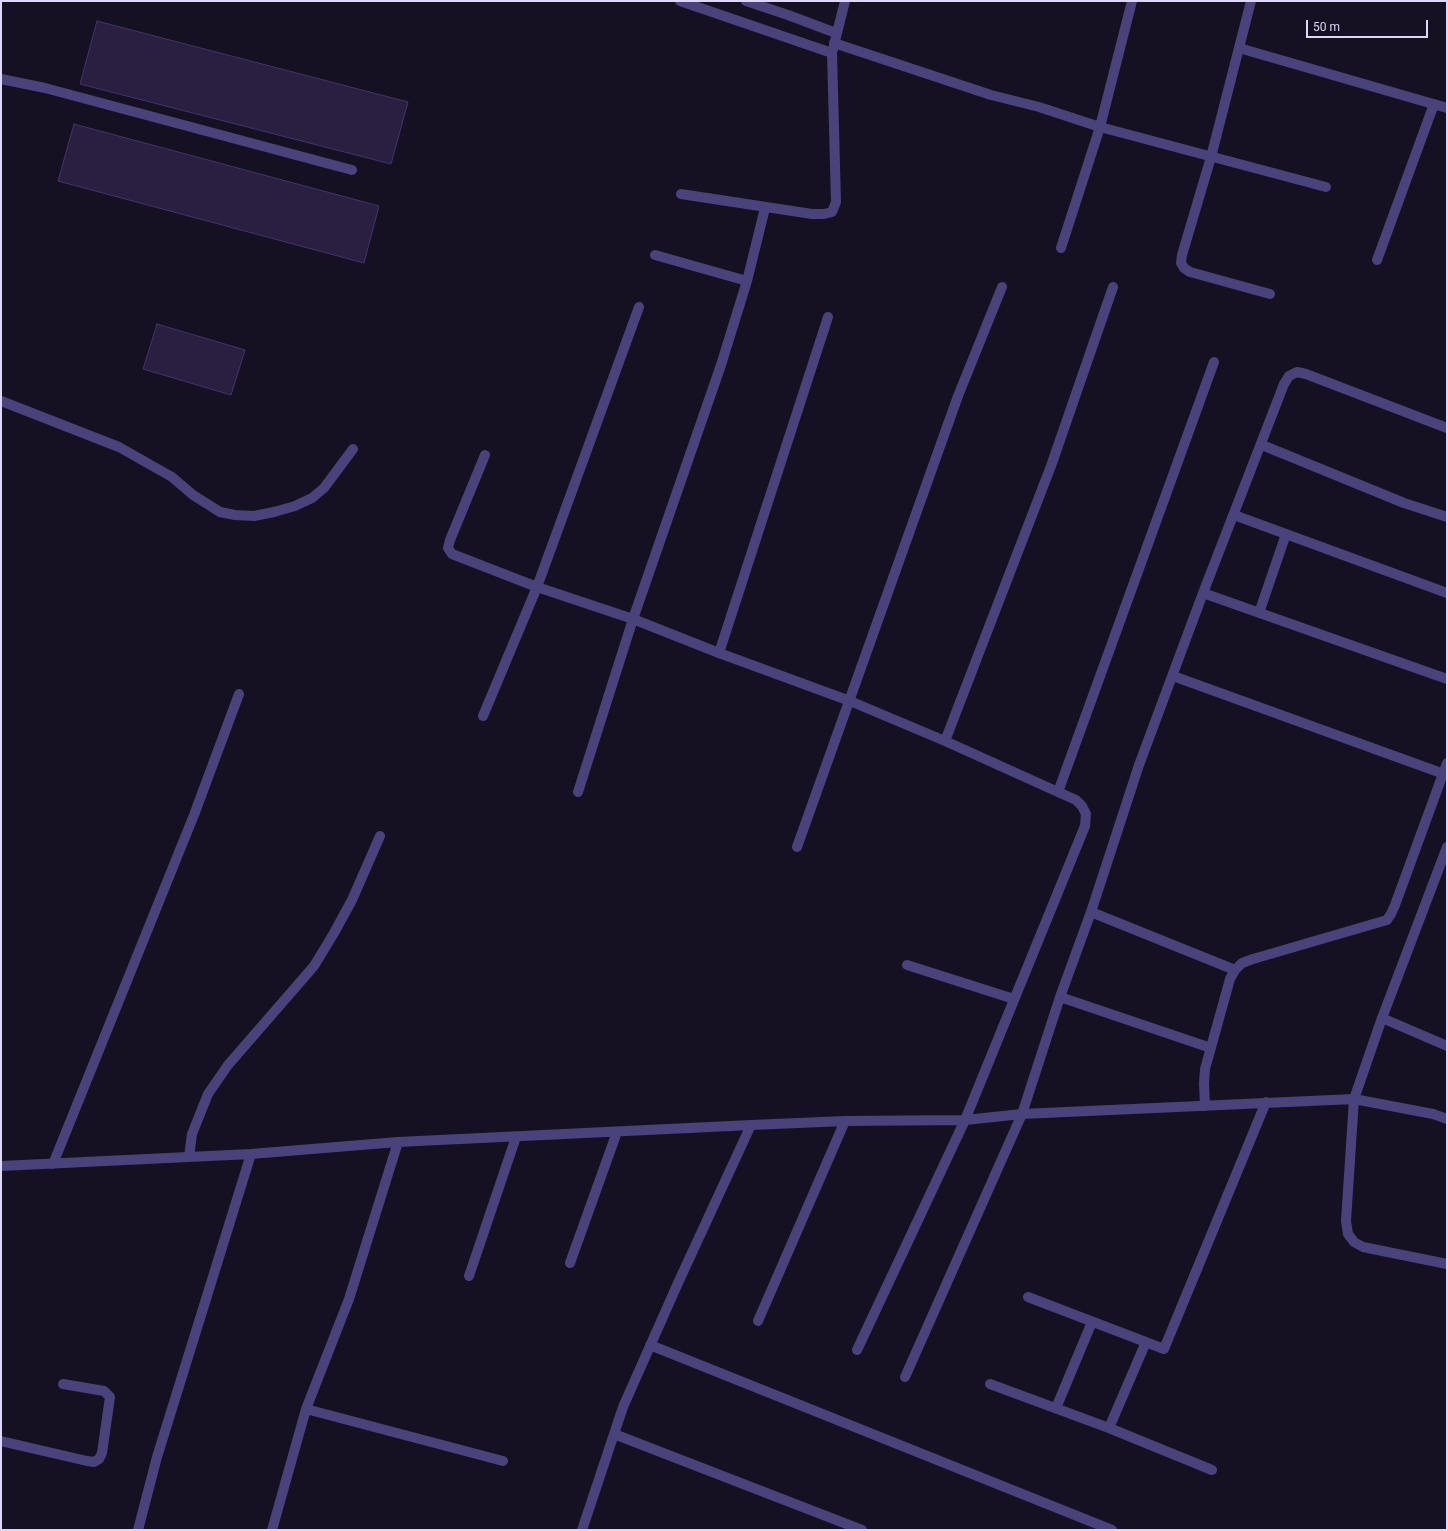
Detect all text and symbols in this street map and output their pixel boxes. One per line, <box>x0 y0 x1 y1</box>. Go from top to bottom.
scale bar <box>1308 12 1430 38</box>
text: 50 m <box>1313 20 1340 34</box>

